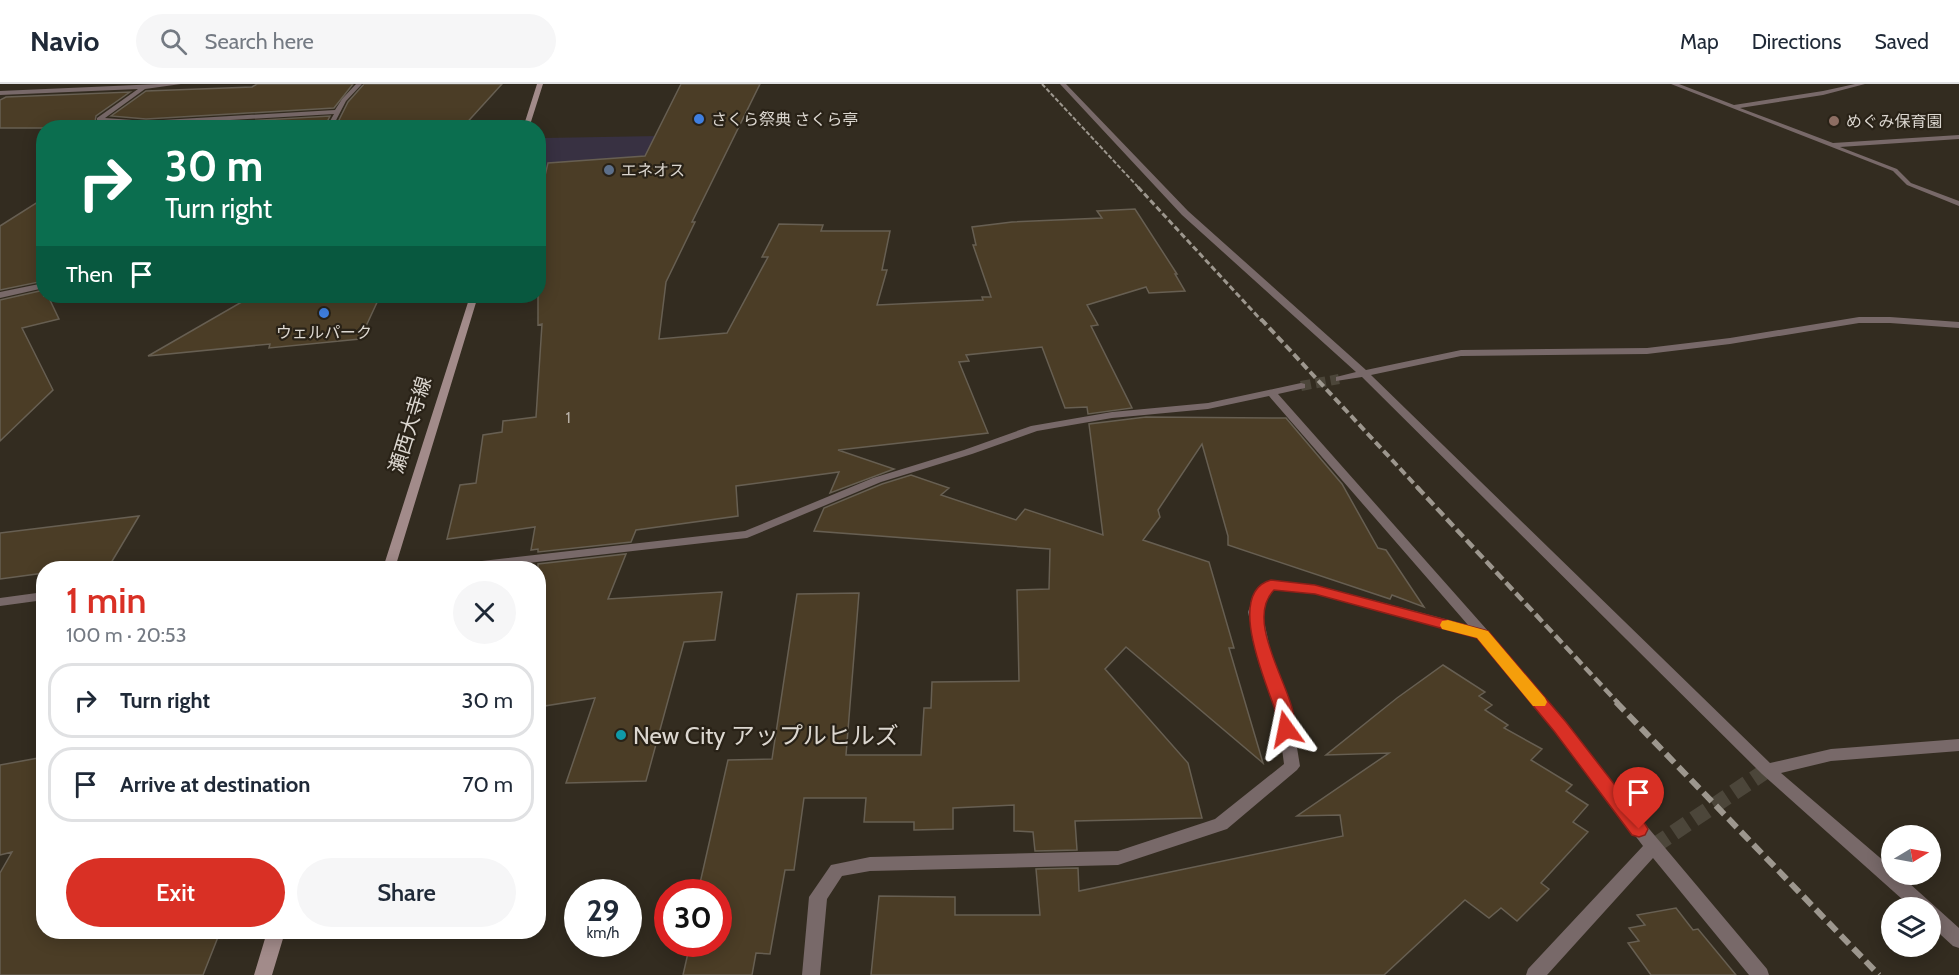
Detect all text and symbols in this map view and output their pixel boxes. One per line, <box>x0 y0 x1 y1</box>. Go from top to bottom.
search box <box>136 14 556 68</box>
text: Navio <box>30 24 100 58</box>
icon: search <box>157 25 190 58</box>
text: Search here <box>205 28 314 55</box>
text: Map <box>1680 29 1719 54</box>
text: Directions <box>1752 29 1841 54</box>
text: Saved <box>1874 29 1929 54</box>
place label: さくら祭典 さくら亭 <box>711 110 859 129</box>
marker: さくら祭典 さくら亭 <box>692 112 706 126</box>
place label: めぐみ保育園 <box>1846 112 1942 131</box>
marker: めぐみ保育園 <box>1827 114 1841 128</box>
text: 30 m <box>165 140 263 192</box>
icon: right <box>66 144 144 222</box>
place label: エネオス <box>621 161 685 180</box>
marker: エネオス <box>602 163 616 177</box>
text: Turn right <box>165 192 272 225</box>
icon: arrive <box>125 258 158 291</box>
text: Then <box>66 261 113 288</box>
marker: ウェルパーク <box>317 306 331 320</box>
place label: ウェルパーク <box>276 323 372 342</box>
street label: 瀬西大寺線 <box>384 374 436 476</box>
house number: 1 <box>565 408 571 427</box>
text: 1 min <box>66 578 146 622</box>
button: close <box>453 581 516 644</box>
text: 100 m · 20:53 <box>66 623 186 647</box>
icon: right <box>69 684 102 717</box>
text: Turn right <box>120 687 210 714</box>
text: 30 m <box>461 687 513 714</box>
position arrow <box>1254 697 1318 761</box>
place label: New City アップルヒルズ <box>633 721 899 750</box>
marker: New City アップルヒルズ <box>614 728 628 742</box>
pin <box>1613 767 1664 829</box>
icon: arrive <box>69 768 102 801</box>
text: Arrive at destination <box>120 771 310 798</box>
text: 70 m <box>463 771 513 798</box>
icon: arrive <box>1622 776 1655 809</box>
north arrow <box>1881 825 1941 885</box>
map controls <box>1881 825 1941 957</box>
button: Exit <box>66 858 285 927</box>
button: Share <box>297 858 516 927</box>
speed limit sign: 30 <box>654 879 732 957</box>
text: 29 <box>587 892 619 929</box>
button: layers <box>1881 897 1941 957</box>
text: km/h <box>587 924 619 942</box>

